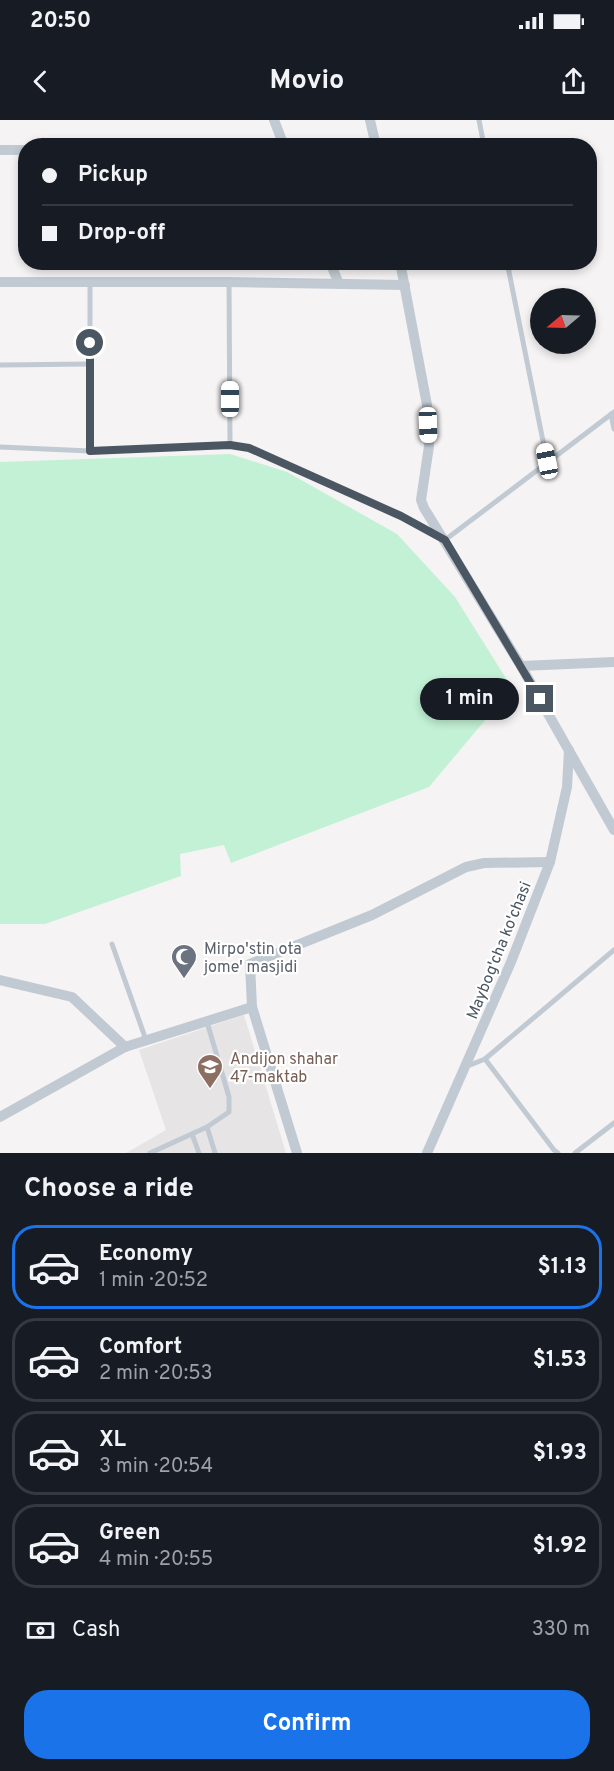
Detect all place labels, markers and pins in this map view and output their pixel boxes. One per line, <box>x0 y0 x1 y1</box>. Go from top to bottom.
place label: Mirpo'stin ota jome' masjidi <box>203 940 302 978</box>
mosque icon: Mirpo'stin ota jome' masjidi <box>169 942 199 980</box>
place label: Andijon shahar 47-maktab <box>230 1050 338 1088</box>
school or university icon: Andijon shahar 47-maktab <box>195 1052 225 1090</box>

